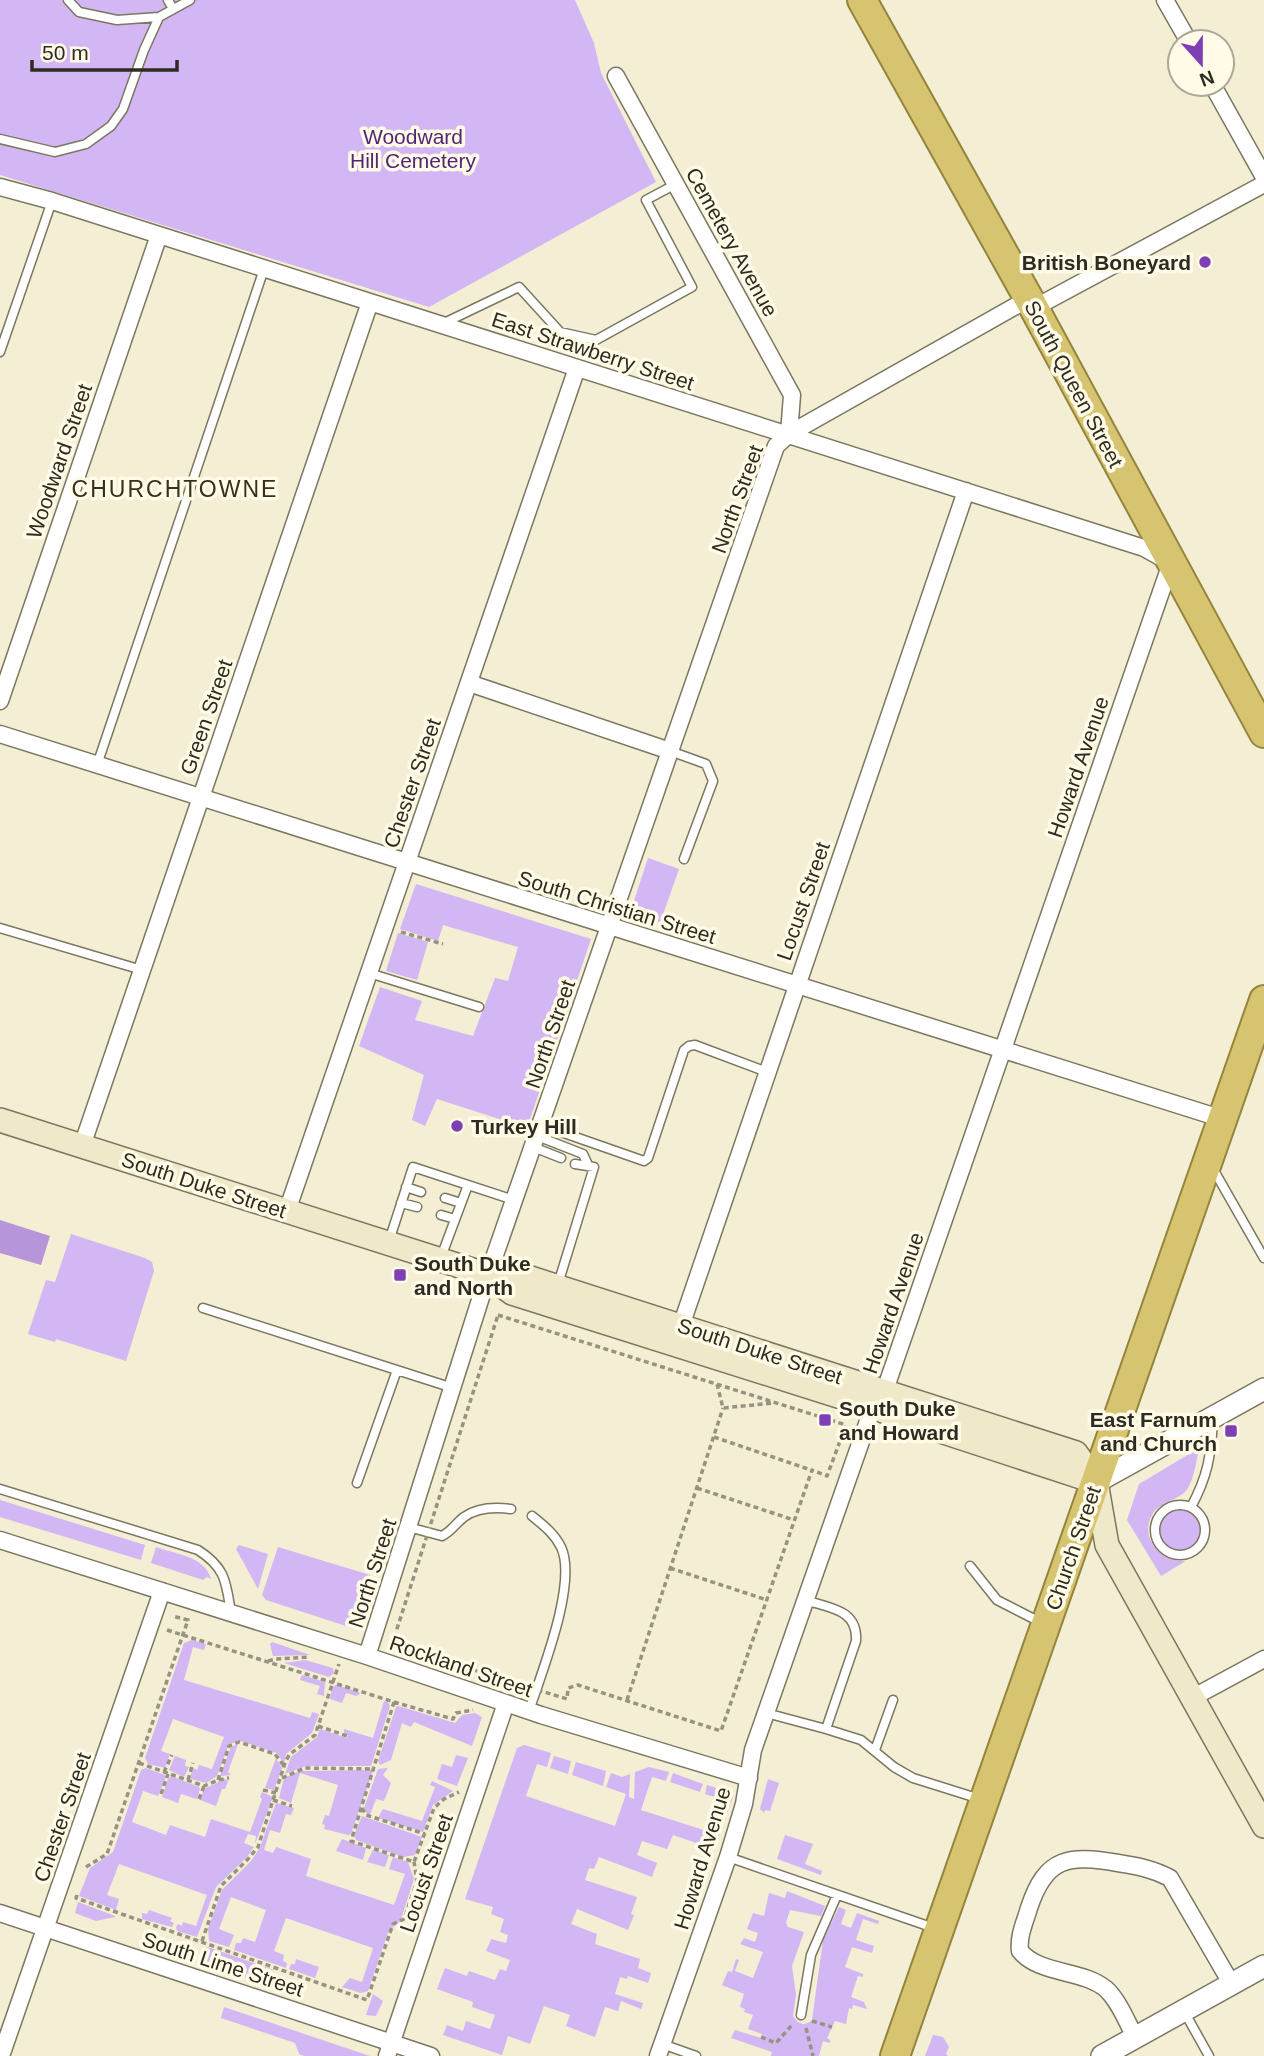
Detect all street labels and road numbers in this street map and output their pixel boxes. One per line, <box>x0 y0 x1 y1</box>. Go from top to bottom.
street label: Cemetery Avenue <box>682 164 782 320</box>
street label: South Queen Street <box>1020 297 1128 471</box>
street label: East Strawberry Street <box>489 307 697 395</box>
street label: Woodward Street <box>22 381 96 541</box>
street label: North Street <box>707 442 767 556</box>
street label: Green Street <box>176 656 236 778</box>
street label: Howard Avenue <box>1043 693 1113 841</box>
street label: Chester Street <box>379 715 445 851</box>
street label: Locust Street <box>772 839 834 963</box>
street label: South Christian Street <box>515 866 719 948</box>
street label: North Street <box>521 977 579 1091</box>
street label: South Duke Street <box>119 1148 289 1223</box>
street label: Howard Avenue <box>858 1229 928 1377</box>
street label: South Duke Street <box>675 1314 845 1389</box>
street label: Church Street <box>1041 1483 1105 1613</box>
street label: North Street <box>344 1515 400 1630</box>
street label: Rockland Street <box>387 1631 536 1701</box>
street label: Chester Street <box>29 1749 95 1885</box>
street label: Howard Avenue <box>669 1784 735 1932</box>
street label: Locust Street <box>395 1811 457 1935</box>
street label: South Lime Street <box>140 1927 307 2001</box>

